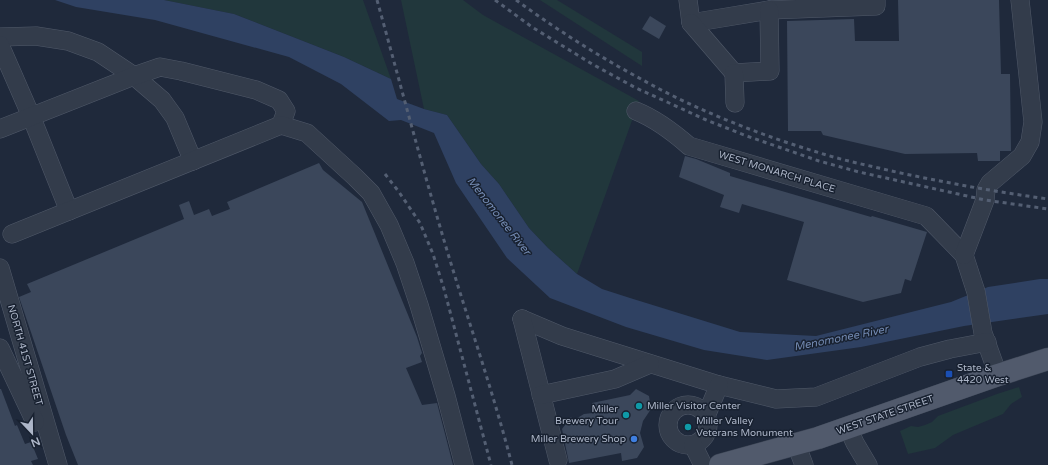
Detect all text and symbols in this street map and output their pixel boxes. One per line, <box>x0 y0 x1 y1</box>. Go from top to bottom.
street label: WEST MONARCH PLACE <box>717 149 837 195</box>
water label: Menomonee River <box>464 174 535 259</box>
street label: NORTH 41ST STREET <box>5 303 45 407</box>
water label: Menomonee River <box>793 322 891 354</box>
place label: State & 4420 West <box>957 362 1009 386</box>
marker: State & 4420 West <box>944 369 954 379</box>
street label: WEST STATE STREET <box>835 393 935 437</box>
place label: Miller Visitor Center <box>647 400 741 412</box>
marker: Miller Visitor Center <box>634 401 644 411</box>
place label: Miller Brewery Tour <box>555 403 618 427</box>
marker: Miller Brewery Tour <box>621 410 631 420</box>
north arrow <box>12 413 52 453</box>
place label: Miller Valley Veterans Monument <box>696 415 793 439</box>
marker: Miller Valley Veterans Monument <box>683 422 693 432</box>
place label: Miller Brewery Shop <box>531 433 626 445</box>
text: N <box>29 434 42 449</box>
marker: Miller Brewery Shop <box>629 434 639 444</box>

